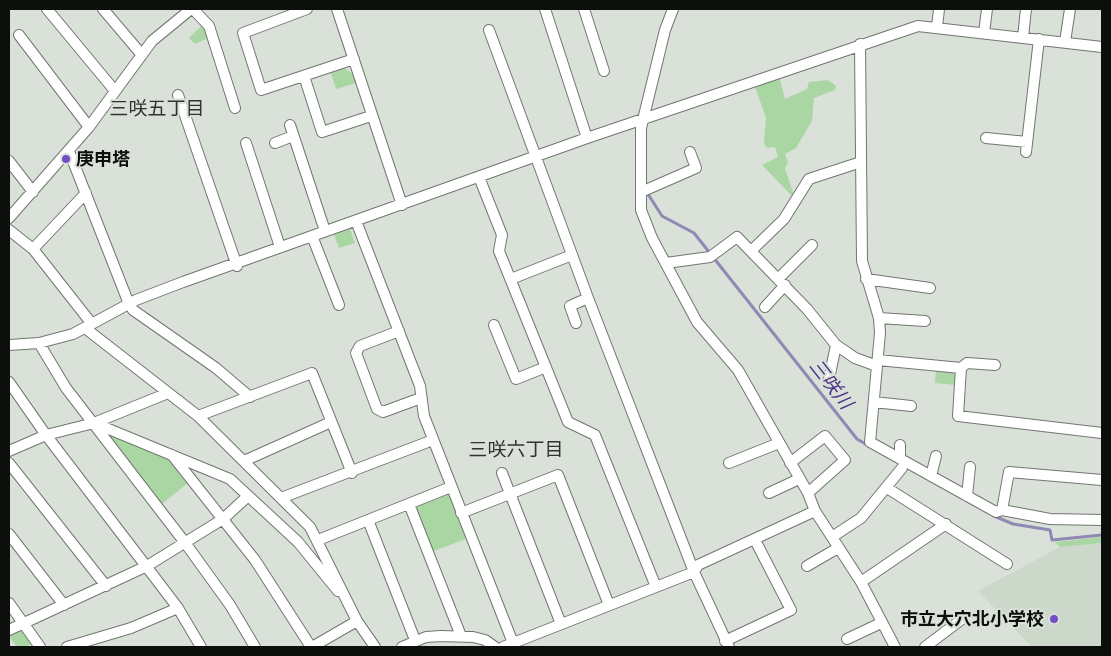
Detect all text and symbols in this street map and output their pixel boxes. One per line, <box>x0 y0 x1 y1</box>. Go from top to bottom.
district label: 三咲五丁目 <box>110 98 204 120</box>
place label: 庚申塔 <box>76 148 130 170</box>
marker: 庚申塔 <box>60 153 72 165</box>
water label: 三咲川 <box>804 355 858 413</box>
district label: 三咲六丁目 <box>469 439 563 461</box>
place label: 市立大穴北小学校 <box>900 608 1044 630</box>
marker: 市立大穴北小学校 <box>1048 613 1060 625</box>

